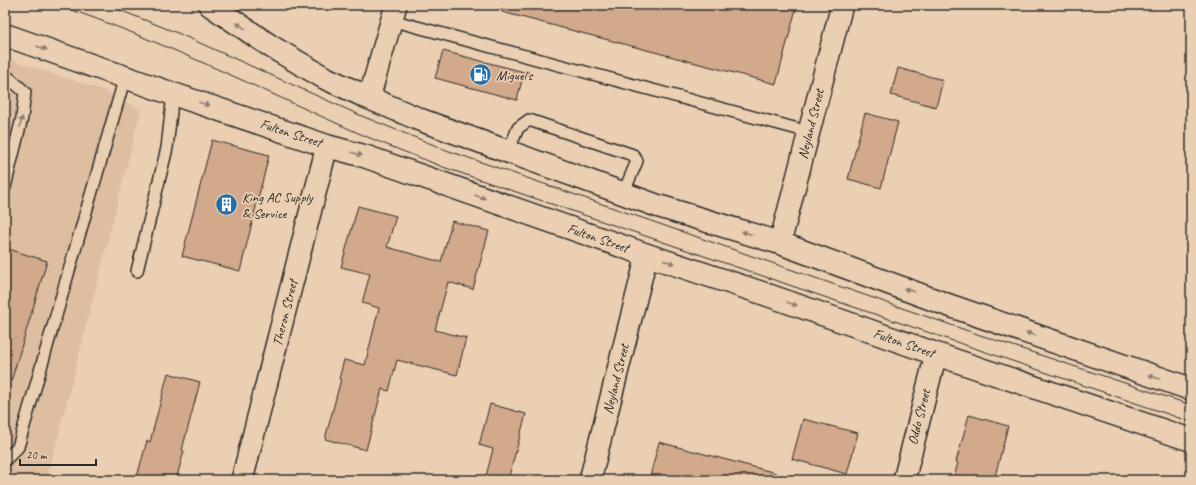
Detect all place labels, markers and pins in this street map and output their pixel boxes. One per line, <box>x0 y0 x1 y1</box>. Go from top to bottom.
fuel station icon: Miguel's <box>467 62 493 88</box>
place label: Miguel's <box>496 67 534 84</box>
place label: King AC Supply & Service <box>242 189 314 222</box>
building icon: King AC Supply & Service <box>213 192 239 218</box>

